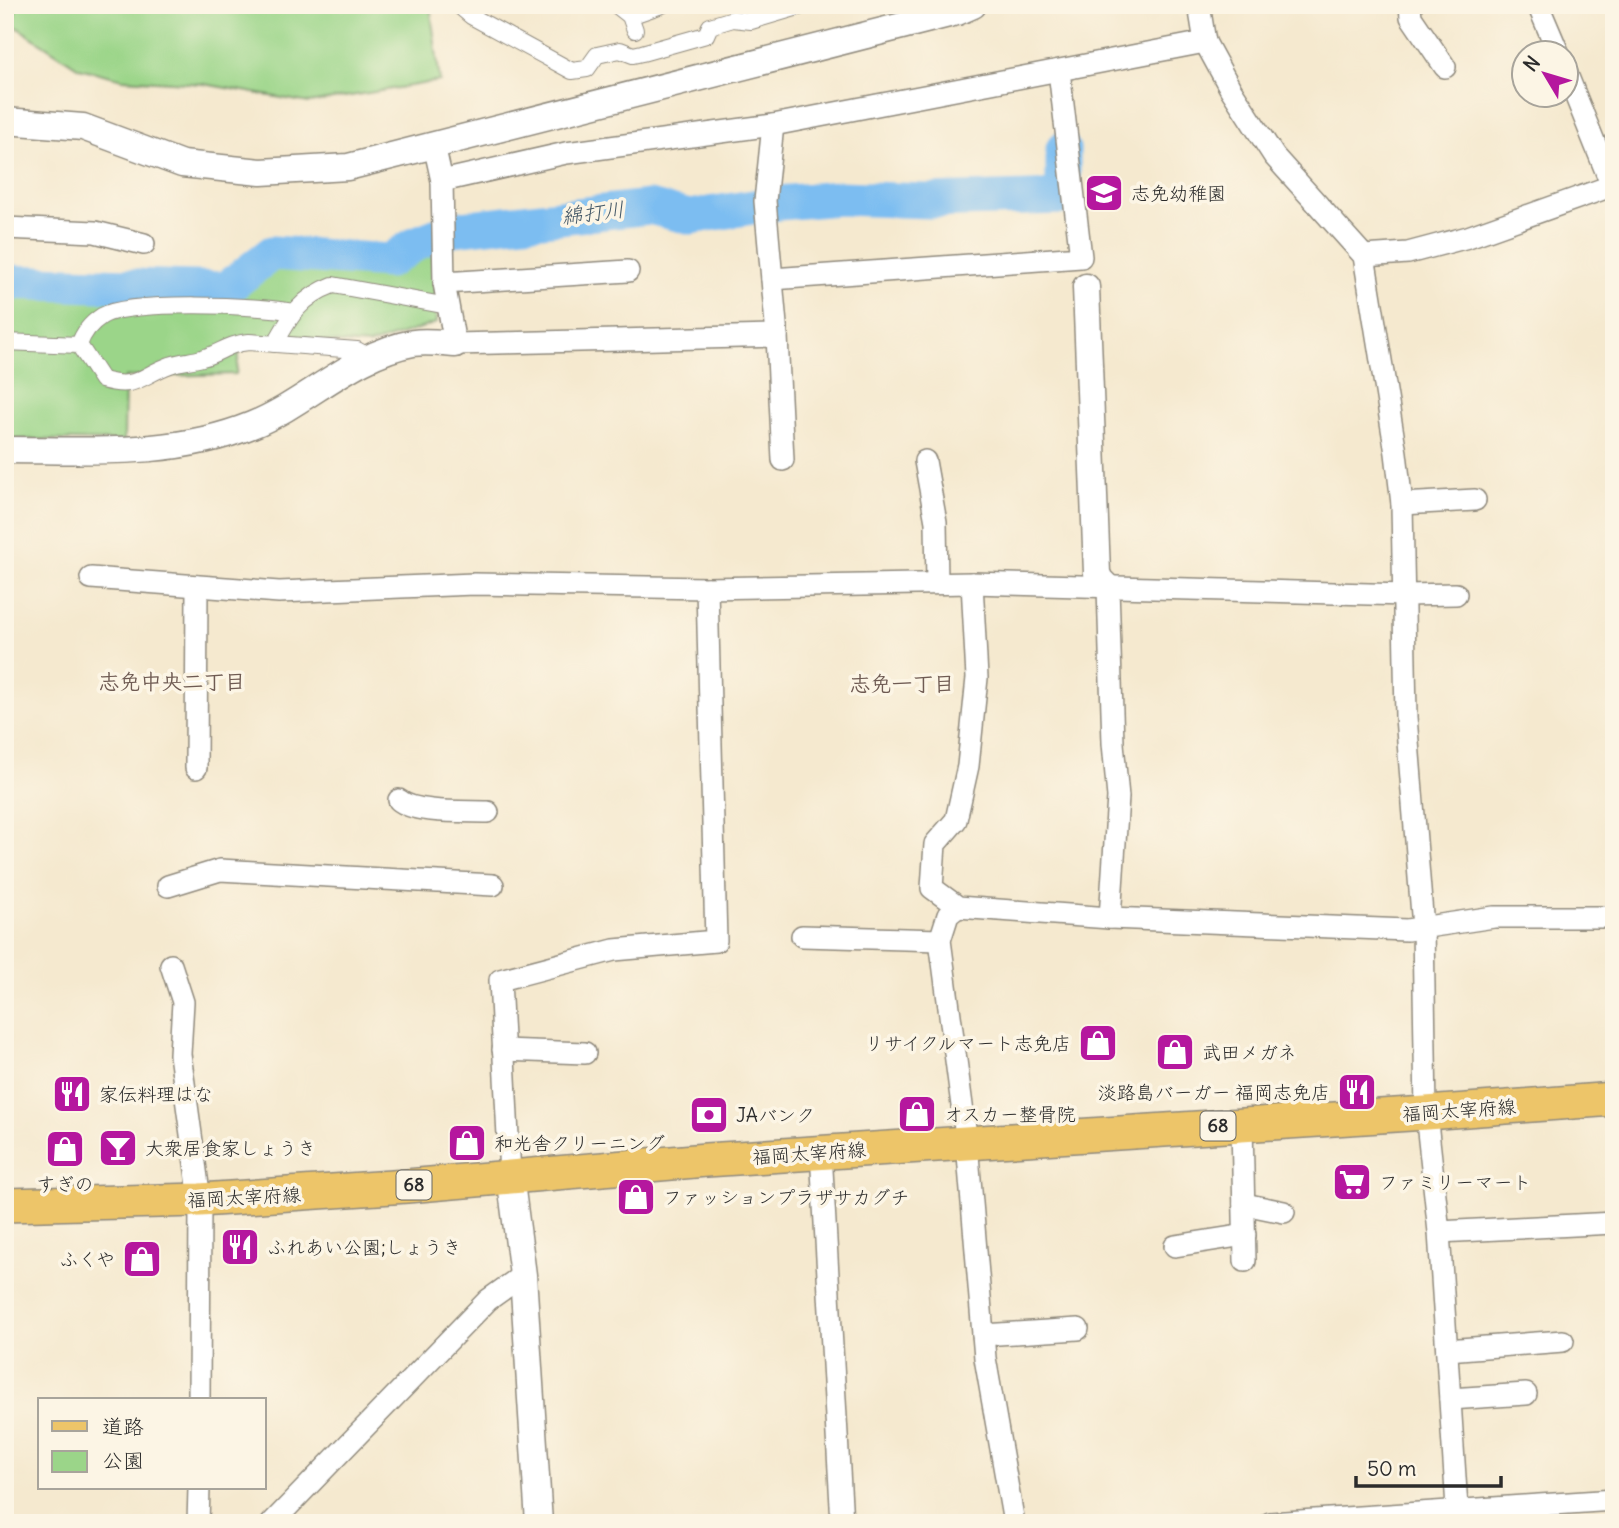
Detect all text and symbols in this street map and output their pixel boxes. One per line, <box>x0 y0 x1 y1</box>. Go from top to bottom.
north arrow <box>1510 38 1580 108</box>
text: N <box>1518 51 1545 76</box>
school or university icon: 志免幼稚園 <box>1083 172 1125 214</box>
place label: 志免幼稚園 <box>1131 181 1226 205</box>
water label: 綿打川 <box>560 195 626 230</box>
district label: 志免中央二丁目 <box>99 668 246 695</box>
district label: 志免一丁目 <box>850 670 955 697</box>
shop icon: リサイクルマート志免店 <box>1077 1022 1119 1064</box>
place label: リサイクルマート志免店 <box>865 1031 1071 1055</box>
shop icon: 武田メガネ <box>1154 1031 1196 1073</box>
place label: 武田メガネ <box>1202 1040 1297 1064</box>
restaurant icon: 淡路島バーガー 福岡志免店 <box>1336 1071 1378 1113</box>
restaurant icon: 家伝料理はな <box>51 1073 93 1115</box>
place label: 淡路島バーガー 福岡志免店 <box>1097 1080 1330 1104</box>
place label: 家伝料理はな <box>99 1082 213 1106</box>
shop icon: オスカー整骨院 <box>896 1093 938 1135</box>
bank icon: JAバンク <box>688 1094 730 1136</box>
street label: 福岡太宰府線 <box>1401 1094 1517 1126</box>
place label: オスカー整骨院 <box>944 1102 1076 1126</box>
place label: JAバンク <box>736 1103 815 1127</box>
road number: 68 <box>1200 1112 1236 1140</box>
shop icon: 和光舎クリーニング <box>446 1122 488 1164</box>
bar icon: 大衆居食家しょうき <box>97 1127 139 1169</box>
shop icon: すぎの <box>44 1128 86 1170</box>
place label: 和光舎クリーニング <box>494 1131 665 1155</box>
place label: 大衆居食家しょうき <box>145 1136 316 1160</box>
street label: 福岡太宰府線 <box>751 1137 867 1169</box>
supermarket icon: ファミリーマート <box>1331 1161 1373 1203</box>
road number: 68 <box>396 1170 432 1200</box>
place label: ファミリーマート <box>1379 1170 1531 1194</box>
place label: すぎの <box>36 1172 94 1196</box>
shop icon: ファッションプラザサカグチ <box>615 1176 657 1218</box>
street label: 福岡太宰府線 <box>186 1182 302 1212</box>
place label: ファッションプラザサカグチ <box>663 1185 909 1209</box>
restaurant icon: ふれあい公園;しょうき <box>219 1226 261 1268</box>
place label: ふれあい公園;しょうき <box>267 1235 462 1259</box>
shop icon: ふくや <box>121 1238 163 1280</box>
place label: ふくや <box>59 1247 115 1271</box>
legend <box>38 1398 266 1490</box>
text: 道路 <box>102 1413 144 1440</box>
scale bar <box>1356 1444 1502 1488</box>
text: 公園 <box>102 1447 144 1474</box>
text: 50 m <box>1367 1455 1416 1482</box>

